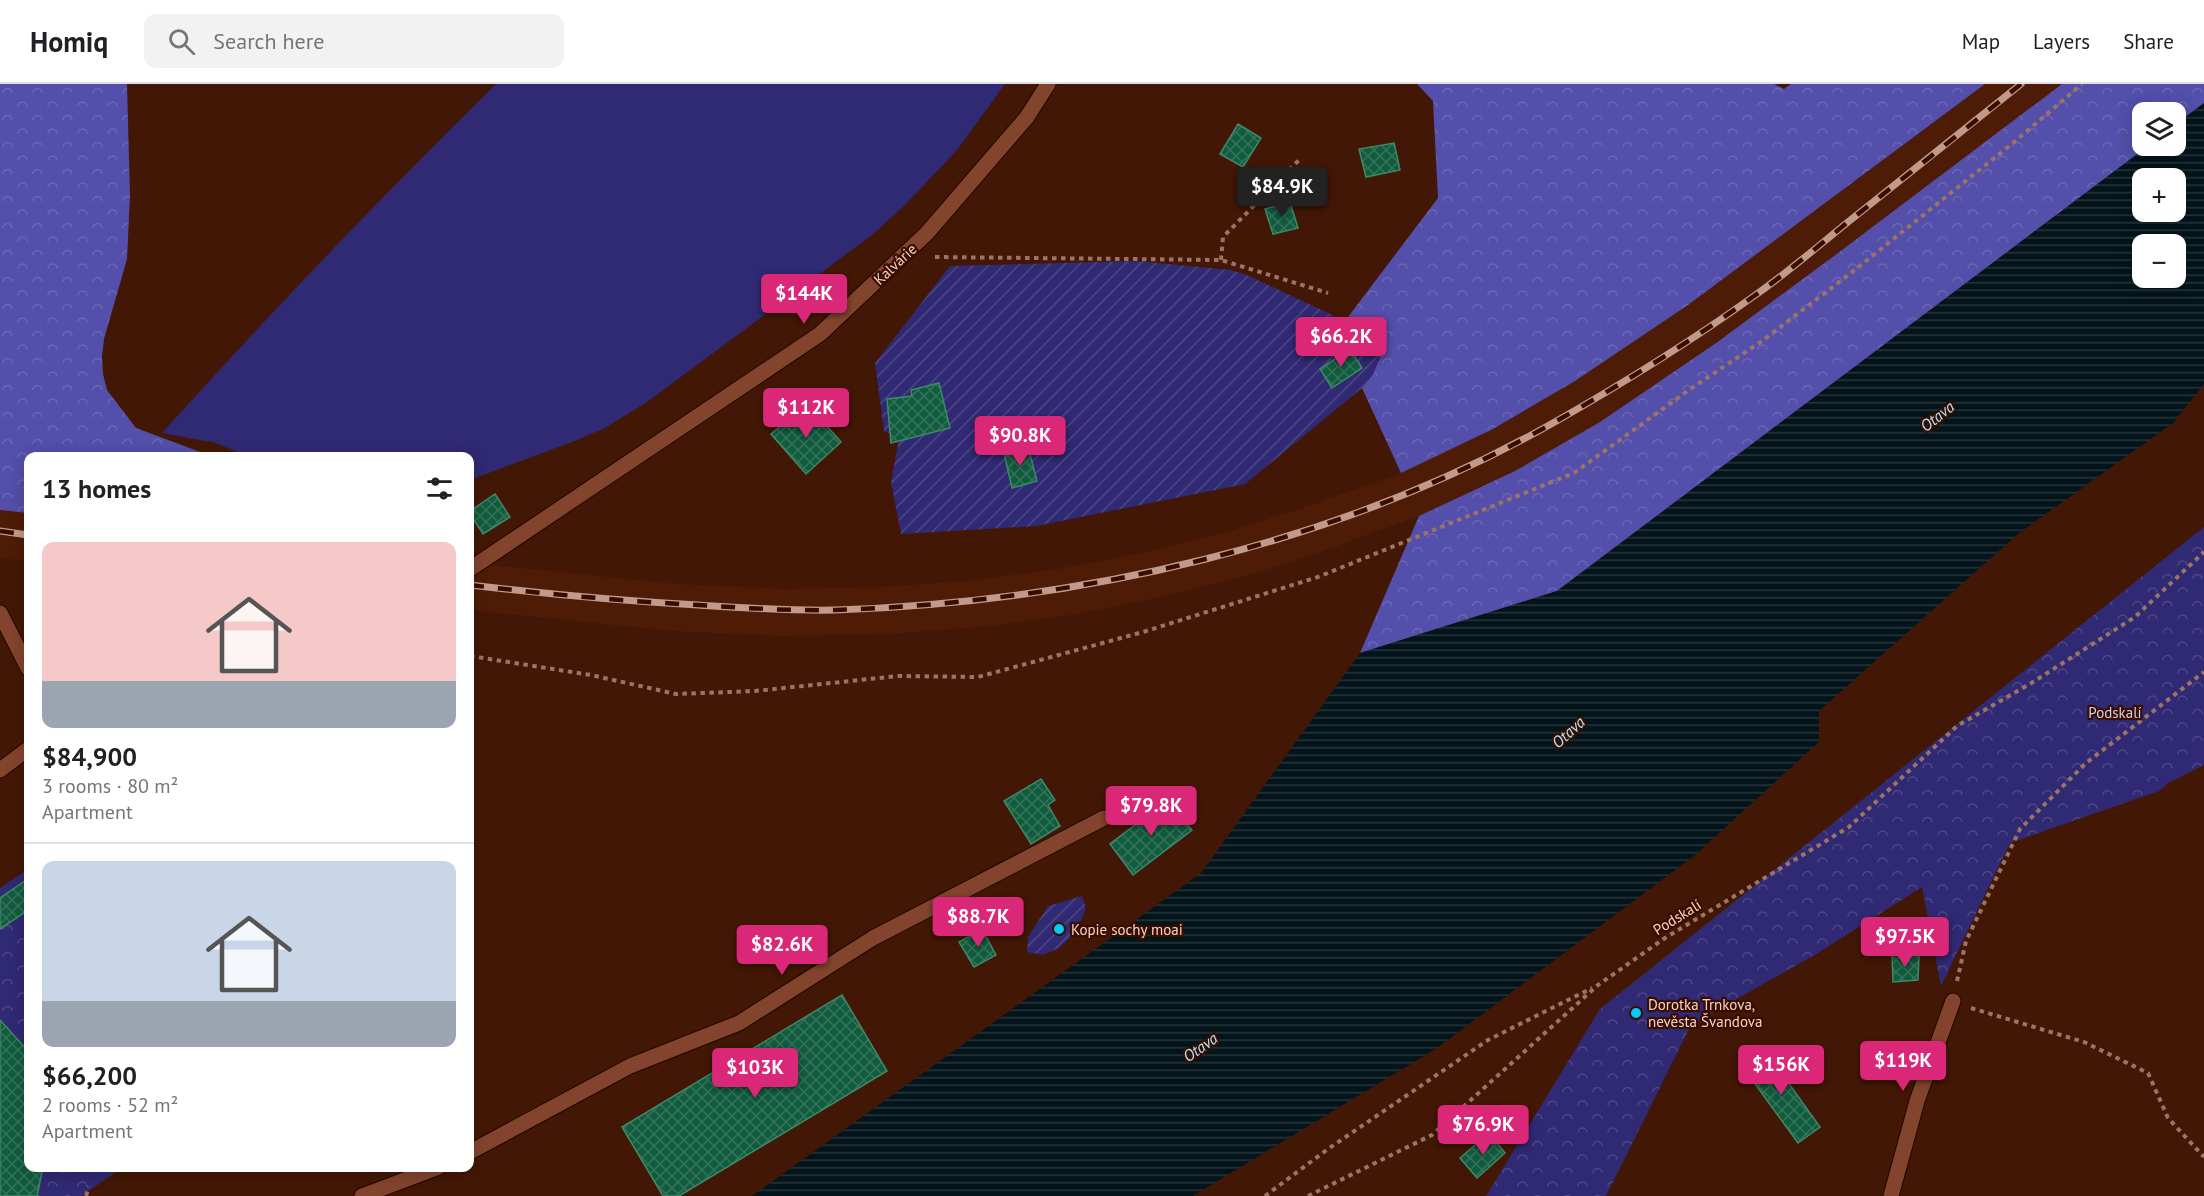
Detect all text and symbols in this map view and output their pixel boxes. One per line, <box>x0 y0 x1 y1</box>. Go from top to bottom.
search box <box>144 14 564 68</box>
text: Homiq <box>30 23 108 60</box>
icon: search <box>165 25 198 58</box>
text: Search here <box>213 27 324 55</box>
text: Map <box>1962 28 2000 55</box>
text: Layers <box>2033 28 2090 55</box>
text: Share <box>2123 28 2174 55</box>
map controls <box>2132 102 2186 288</box>
button: layers <box>2132 102 2186 156</box>
pin: $84.9K <box>1233 167 1331 218</box>
button: + <box>2132 168 2186 222</box>
text: $84.9K <box>1251 173 1313 199</box>
button: − <box>2132 234 2186 288</box>
street label: Kalvárie <box>870 239 920 289</box>
pin: $144K <box>762 274 846 325</box>
text: $144K <box>775 280 833 306</box>
pin: $66.2K <box>1292 317 1390 368</box>
text: $66.2K <box>1310 323 1372 349</box>
pin: $112K <box>764 388 848 439</box>
text: $112K <box>777 394 835 420</box>
water label: Otava <box>1916 396 1958 436</box>
pin: $90.8K <box>971 416 1069 467</box>
text: $90.8K <box>989 422 1051 448</box>
text: 13 homes <box>42 472 151 505</box>
icon: filters <box>423 472 456 505</box>
icon: home <box>195 581 303 689</box>
park label: Podskalí <box>2088 703 2142 722</box>
water label: Otava <box>1547 712 1589 752</box>
text: $84,900 <box>42 740 137 773</box>
text: 3 rooms · 80 m² <box>42 773 178 799</box>
pin: $79.8K <box>1102 786 1200 837</box>
text: $79.8K <box>1120 792 1182 818</box>
text: Apartment <box>42 799 133 825</box>
street label: Podskalí <box>1649 895 1705 939</box>
pin: $88.7K <box>929 897 1027 948</box>
icon: home <box>195 900 303 1008</box>
text: $88.7K <box>947 903 1009 929</box>
pin: $97.5K <box>1856 917 1954 968</box>
place label: Kopie sochy moai <box>1071 920 1183 939</box>
marker: Kopie sochy moai <box>1052 922 1066 936</box>
text: $97.5K <box>1875 923 1935 949</box>
pin: $82.6K <box>733 925 831 976</box>
text: $82.6K <box>751 931 813 957</box>
place label: Dorotka Trnkova, nevěsta Švandova <box>1648 995 1762 1031</box>
marker: Dorotka Trnkova, nevěsta Švandova <box>1629 1006 1643 1020</box>
water label: Otava <box>1179 1028 1221 1066</box>
pin: $119K <box>1861 1041 1945 1092</box>
pin: $156K <box>1739 1045 1823 1096</box>
text: $119K <box>1874 1047 1932 1073</box>
pin: $103K <box>713 1048 797 1099</box>
text: $156K <box>1752 1051 1810 1077</box>
text: $103K <box>726 1054 784 1080</box>
text: $66,200 <box>42 1059 137 1092</box>
text: 2 rooms · 52 m² <box>42 1092 178 1118</box>
pin: $76.9K <box>1434 1105 1532 1156</box>
text: $76.9K <box>1452 1111 1514 1137</box>
text: Apartment <box>42 1118 133 1144</box>

